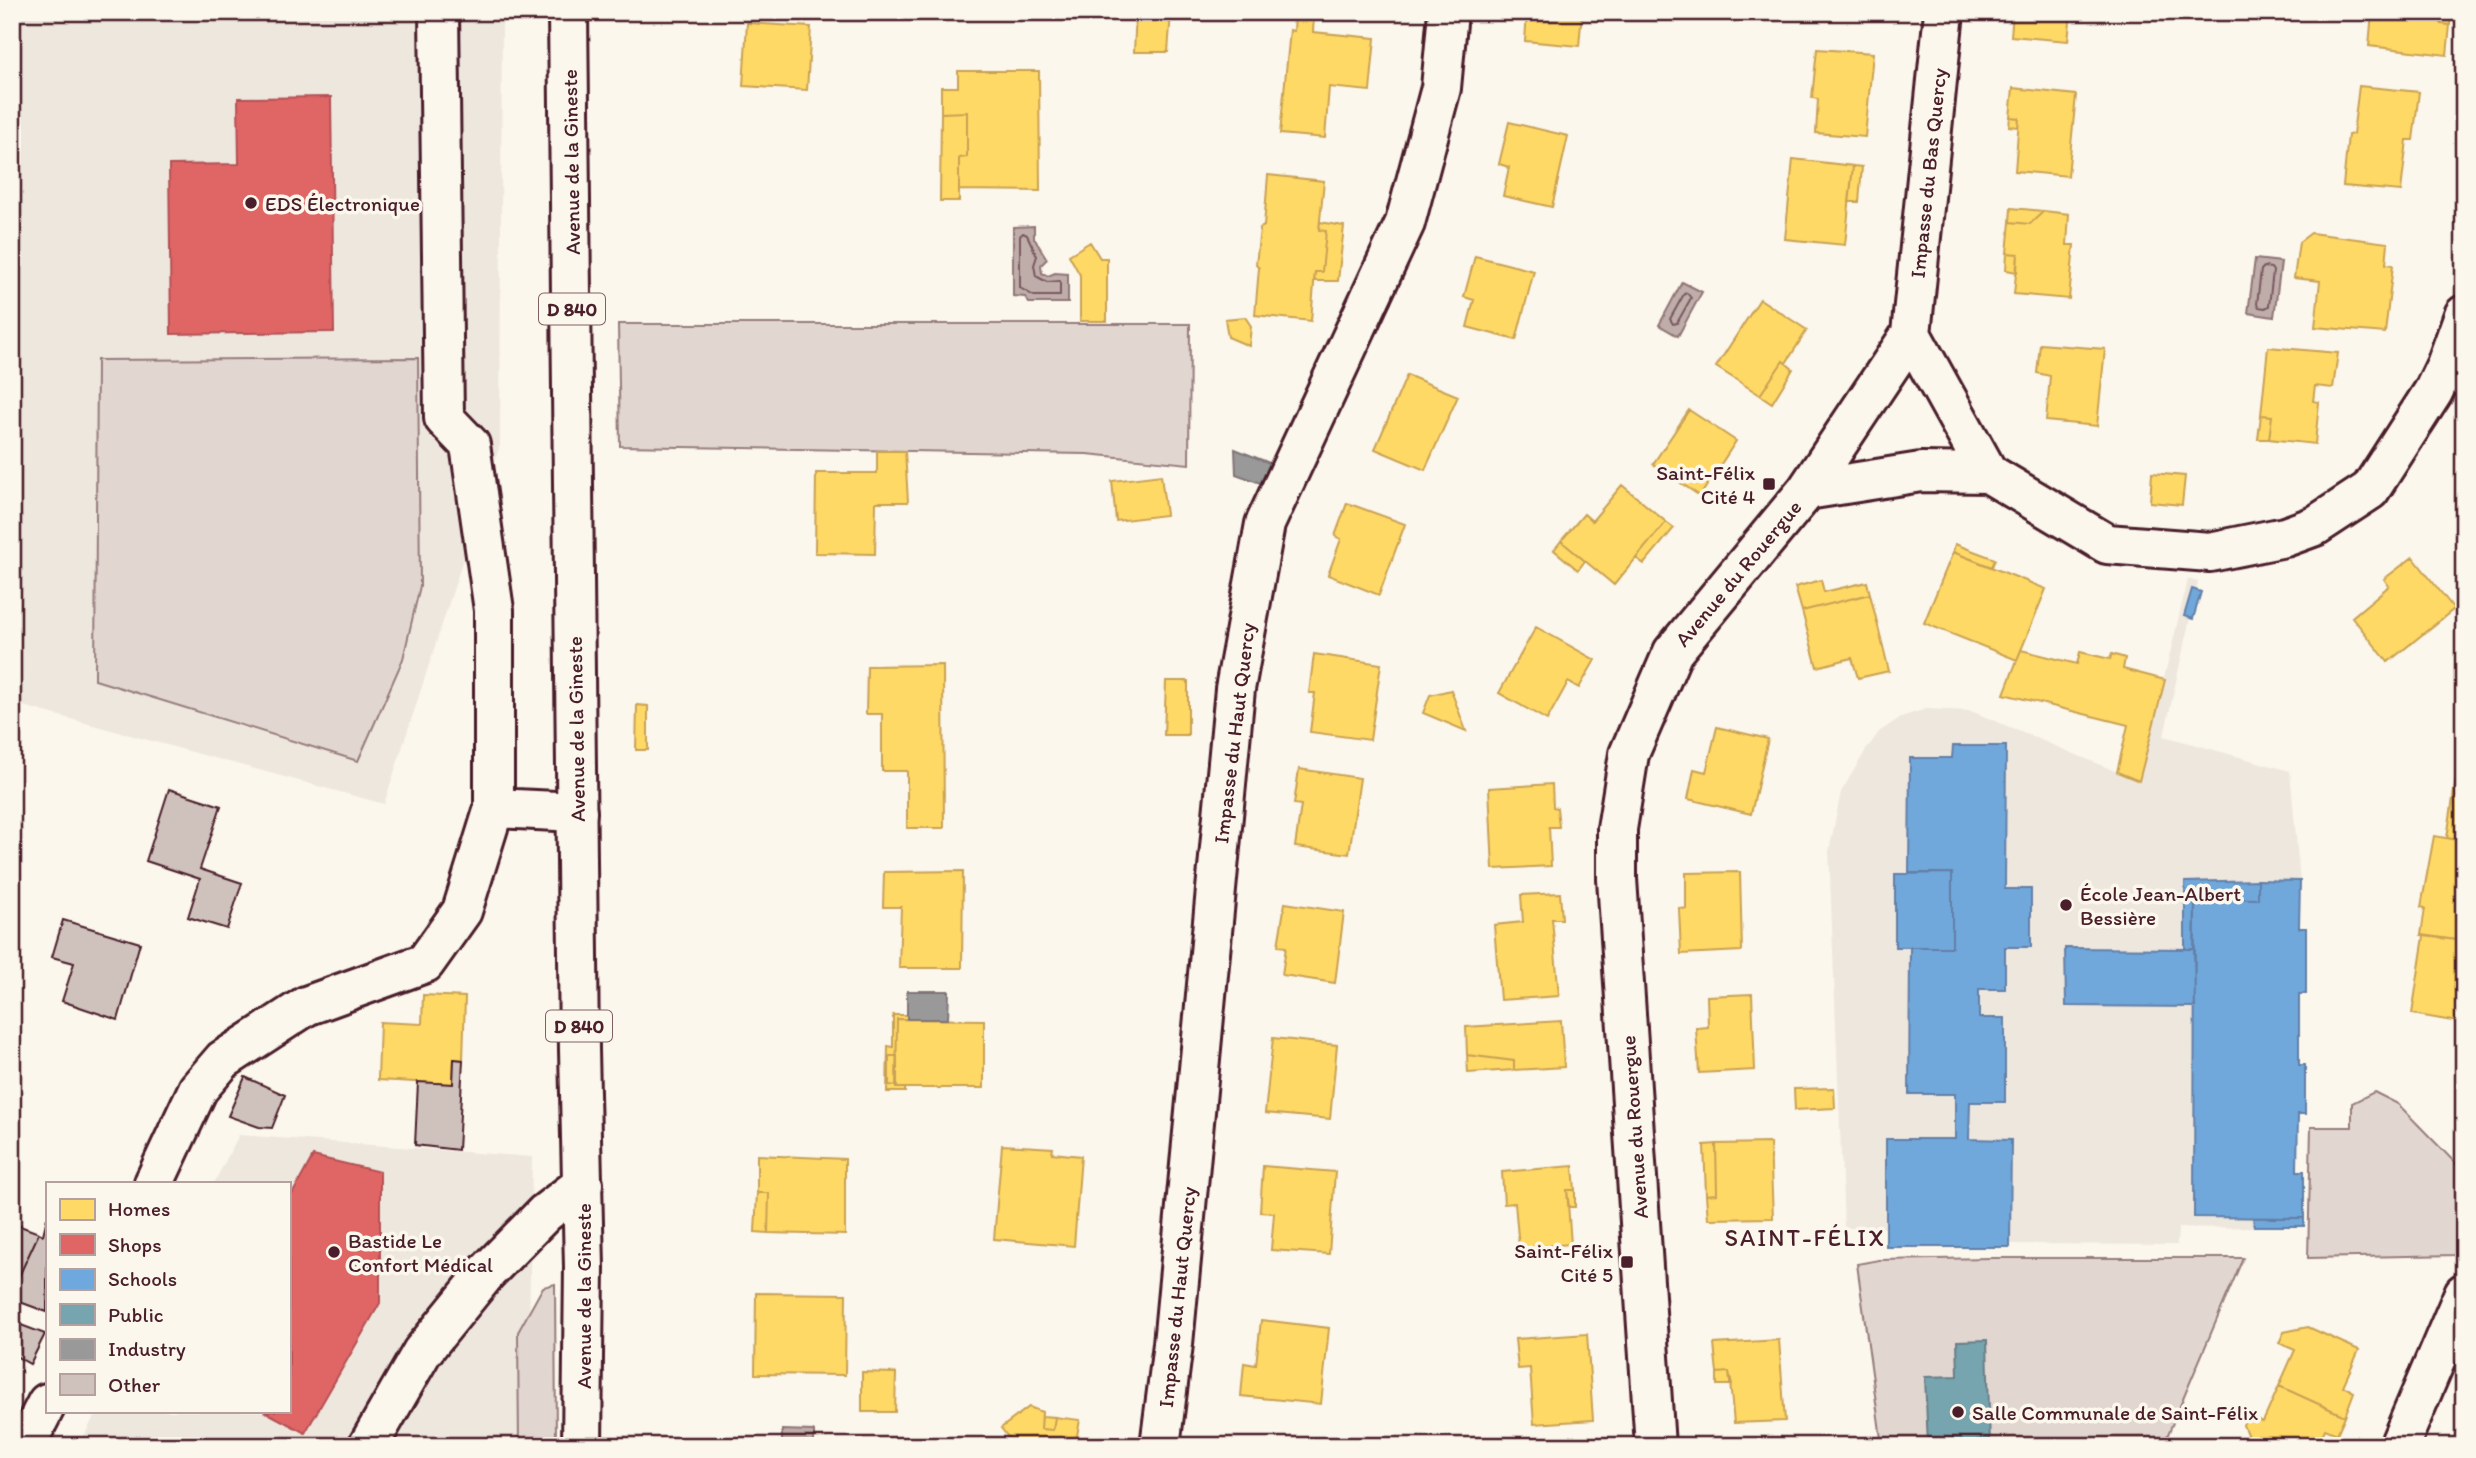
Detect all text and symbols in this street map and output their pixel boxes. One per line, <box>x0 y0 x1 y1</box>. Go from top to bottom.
street label: Impasse du Bas Quercy <box>1905 67 1951 279</box>
street label: Avenue de la Gineste <box>557 69 585 255</box>
place label: EDS Électronique <box>265 191 420 216</box>
marker: EDS Électronique <box>243 195 259 211</box>
road number: D 840 <box>539 294 605 324</box>
place label: Saint-Félix Cité 4 <box>1656 460 1756 509</box>
marker: Saint-Félix Cité 4 <box>1761 476 1777 492</box>
street label: Avenue du Rouergue <box>1669 495 1807 651</box>
street label: Impasse du Haut Quercy <box>1208 621 1260 845</box>
street label: Avenue de la Gineste <box>562 636 590 822</box>
place label: École Jean-Albert Bessière <box>2080 881 2241 930</box>
marker: École Jean-Albert Bessière <box>2058 897 2074 913</box>
road number: D 840 <box>546 1010 612 1042</box>
street label: Avenue du Rouergue <box>1615 1034 1653 1220</box>
legend <box>46 1182 290 1412</box>
street label: Impasse du Haut Quercy <box>1153 1185 1201 1409</box>
text: Homes <box>108 1196 170 1221</box>
street label: Avenue de la Gineste <box>571 1203 596 1389</box>
district label: SAINT-FÉLIX <box>1724 1223 1886 1252</box>
place label: Bastide Le Confort Médical <box>348 1228 493 1277</box>
text: Shops <box>108 1232 162 1257</box>
place label: Saint-Félix Cité 5 <box>1514 1238 1614 1287</box>
marker: Bastide Le Confort Médical <box>326 1244 342 1260</box>
marker: Saint-Félix Cité 5 <box>1619 1254 1635 1270</box>
text: Schools <box>108 1266 177 1291</box>
text: Public <box>108 1302 164 1327</box>
text: Industry <box>108 1336 186 1361</box>
text: Other <box>108 1372 161 1397</box>
place label: Salle Communale de Saint-Félix <box>1972 1400 2258 1425</box>
marker: Salle Communale de Saint-Félix <box>1950 1404 1966 1420</box>

